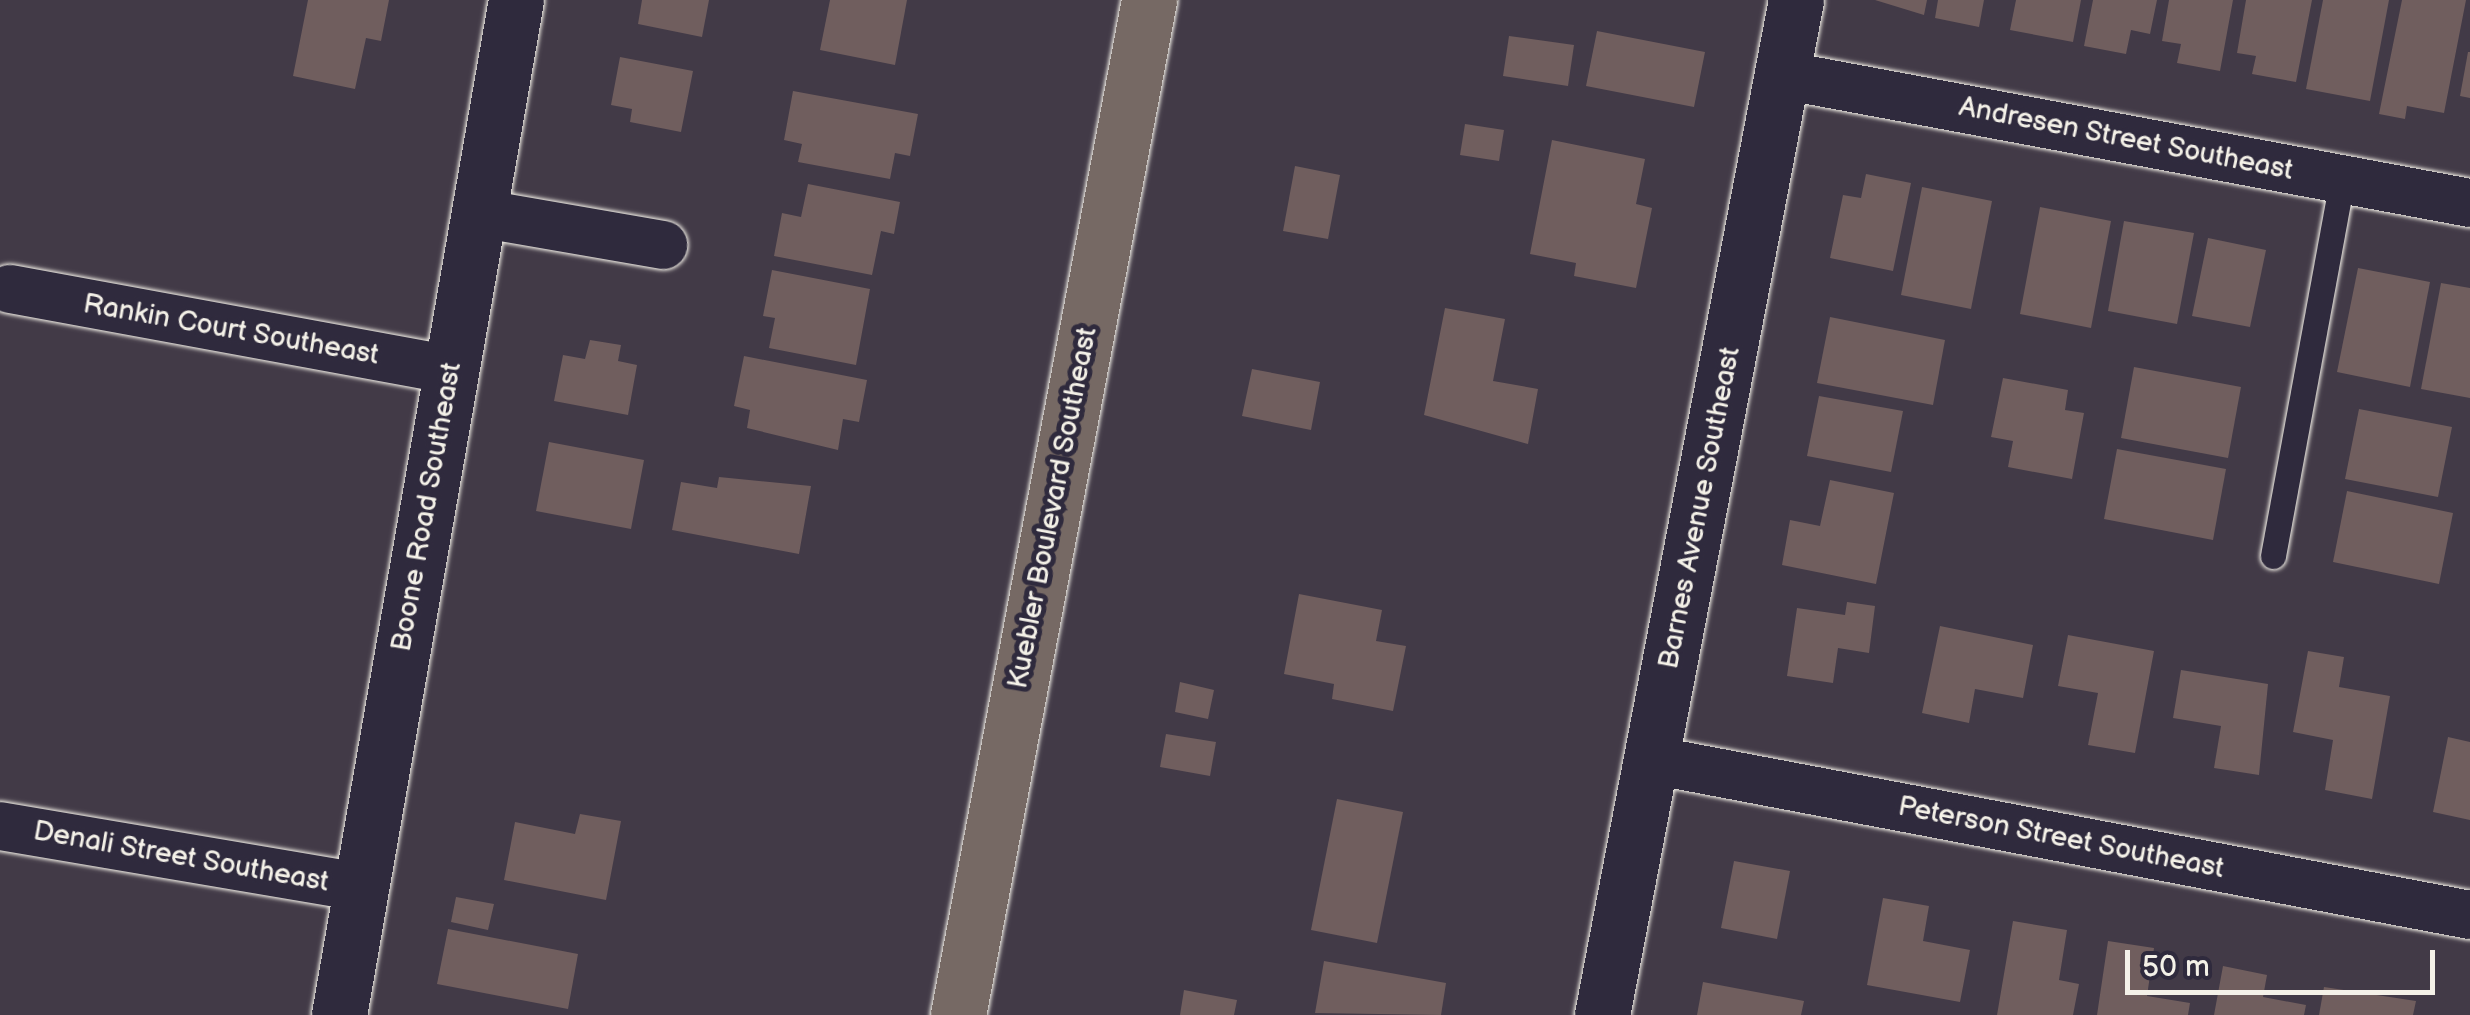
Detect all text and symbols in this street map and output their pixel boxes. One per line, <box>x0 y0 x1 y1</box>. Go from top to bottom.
street label: Andresen Street Southeast <box>1956 90 2296 188</box>
street label: Rankin Court Southeast <box>80 287 382 373</box>
street label: Kuebler Boulevard Southeast <box>1001 324 1105 692</box>
street label: Barnes Avenue Southeast <box>1652 344 1748 672</box>
street label: Boone Road Southeast <box>385 360 469 654</box>
street label: Peterson Street Southeast <box>1895 790 2227 886</box>
street label: Denali Street Southeast <box>30 814 332 900</box>
scale bar <box>2130 930 2440 992</box>
text: 50 m <box>2142 949 2210 985</box>

